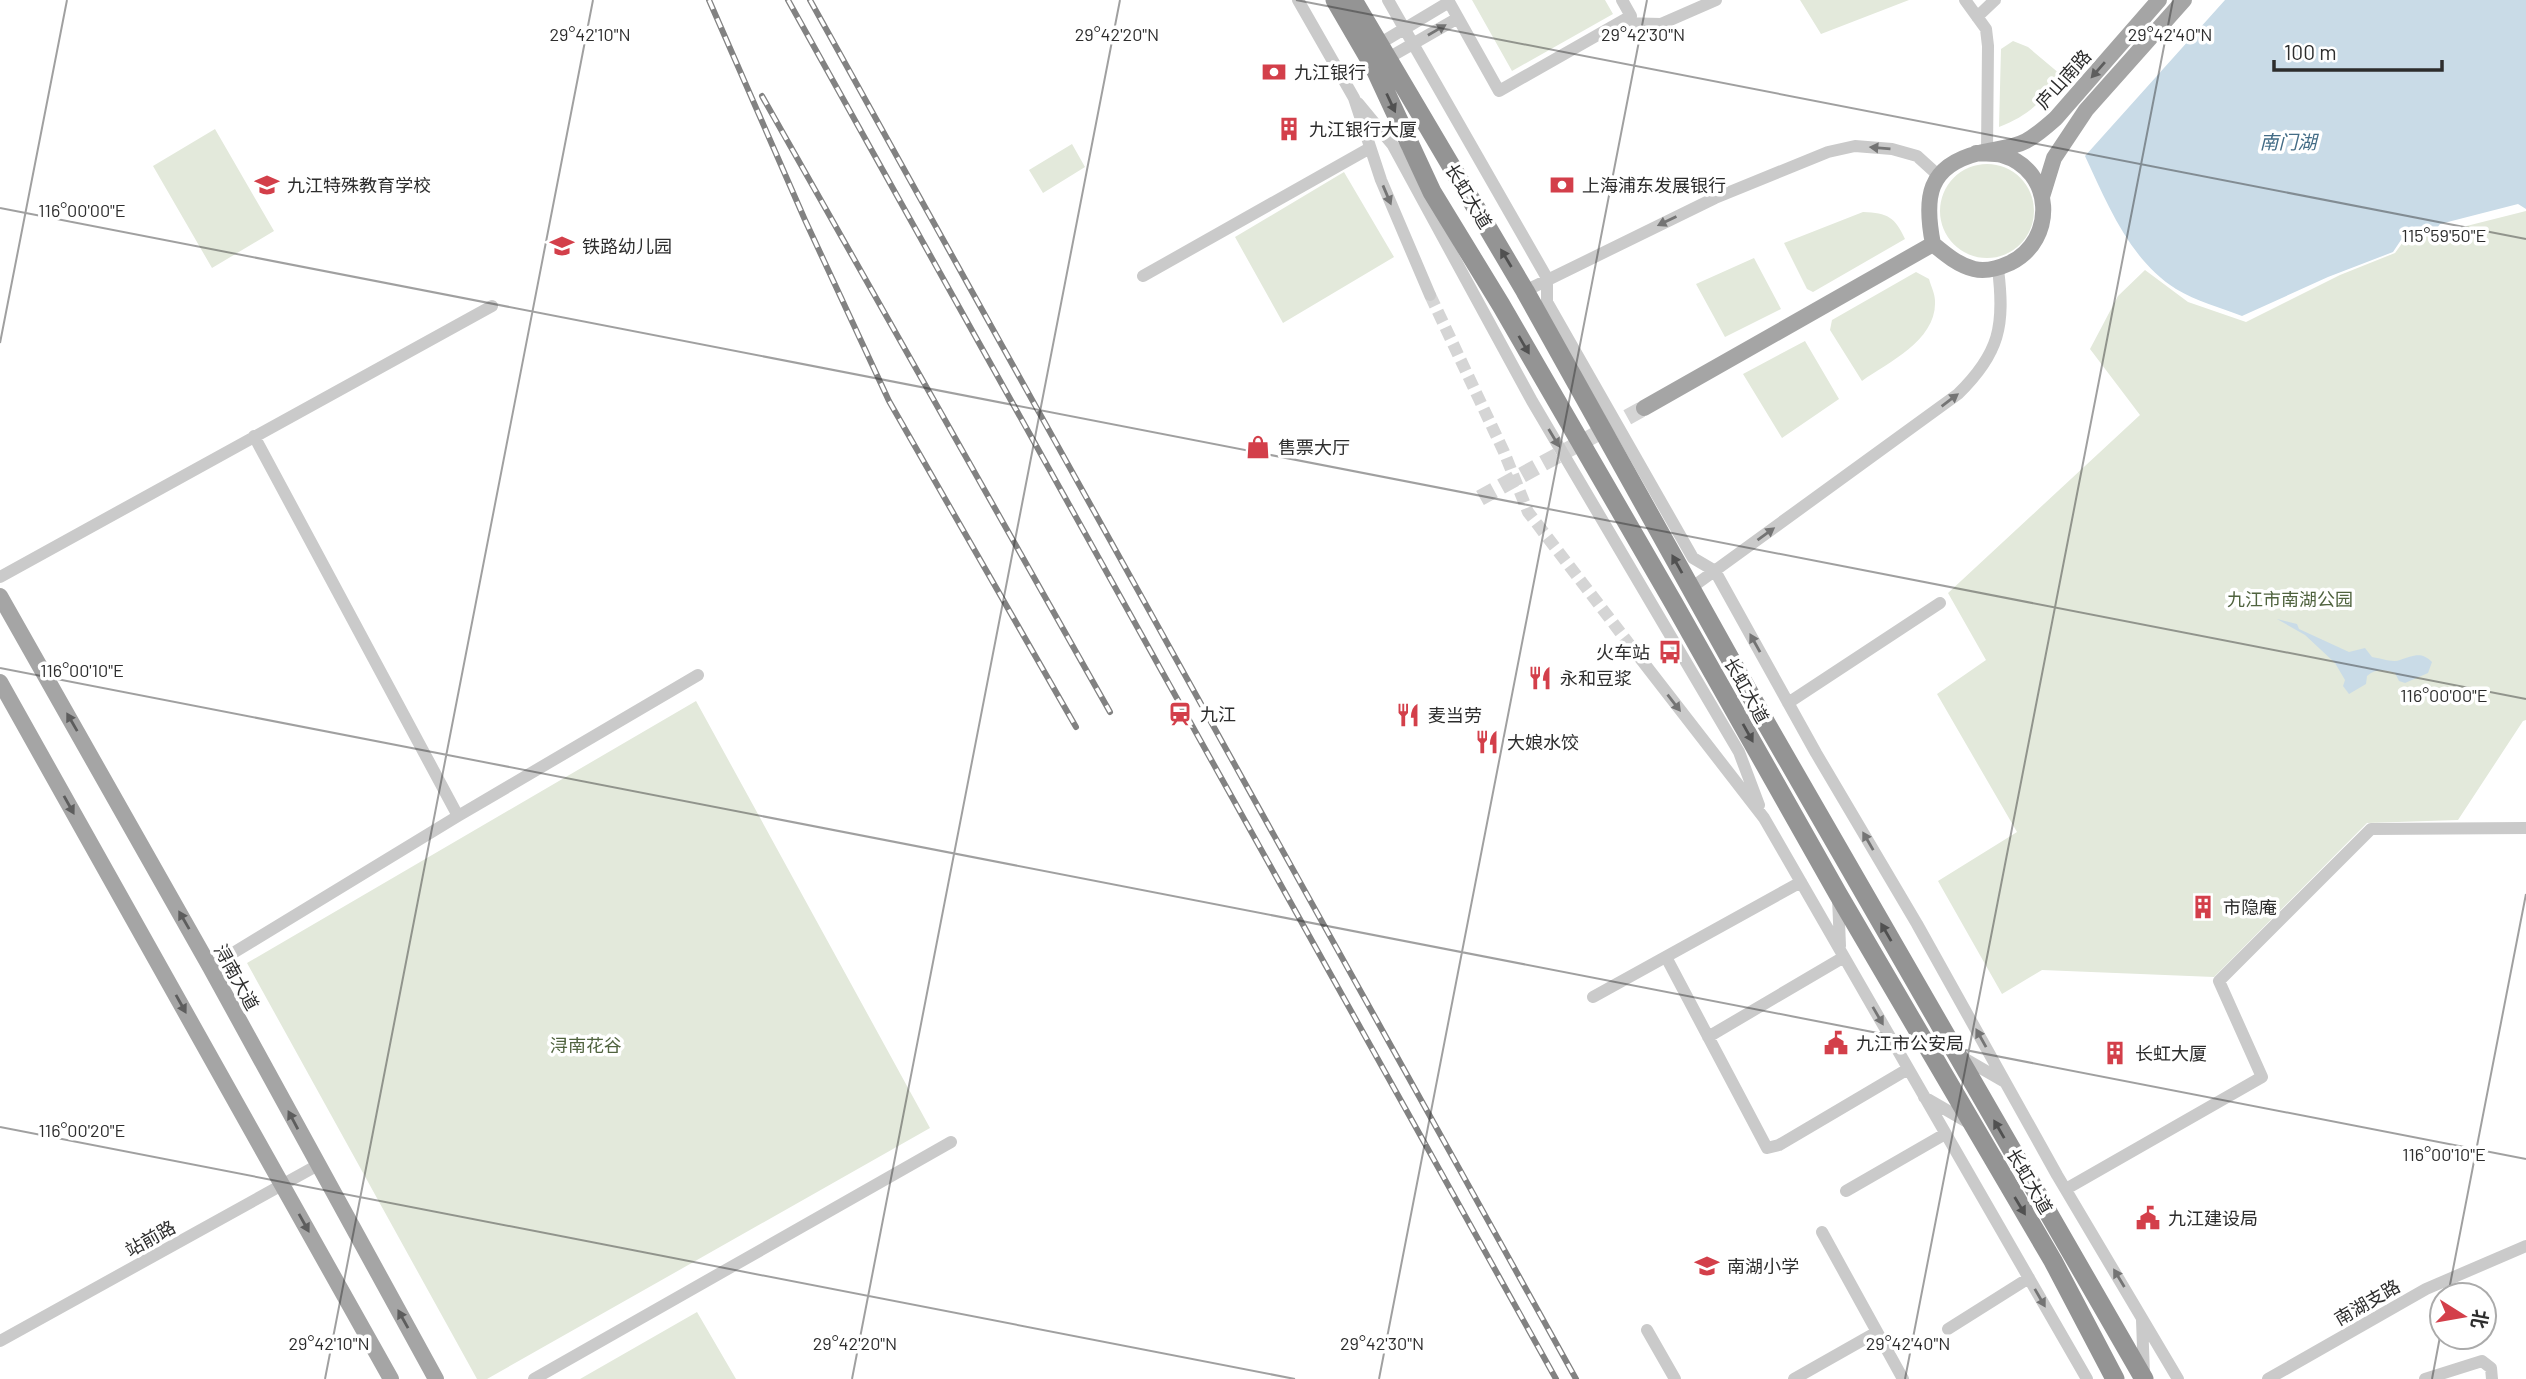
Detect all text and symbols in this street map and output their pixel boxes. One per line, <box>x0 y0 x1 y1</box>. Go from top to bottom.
text: 29°42'10"N <box>549 23 631 45</box>
text: 29°42'20"N <box>1075 23 1159 45</box>
text: 29°42'30"N <box>1601 23 1685 45</box>
text: 29°42'40"N <box>2128 23 2212 45</box>
one-way arrow <box>1427 24 1447 36</box>
scale bar <box>2274 28 2442 72</box>
text: 100 m <box>2284 39 2337 64</box>
street label: 庐山南路 <box>2031 45 2095 113</box>
bank icon: 九江银行 <box>1260 58 1288 86</box>
place label: 九江银行 <box>1294 61 1366 83</box>
one-way arrow <box>2090 61 2106 79</box>
one-way arrow <box>1385 93 1397 113</box>
building icon: 九江银行大厦 <box>1275 115 1303 143</box>
place label: 九江银行大厦 <box>1309 118 1417 140</box>
water label: 南门湖 <box>2259 130 2319 153</box>
one-way arrow <box>1868 142 1890 153</box>
street label: 长虹大道 <box>1441 159 1497 233</box>
school or university icon: 九江特殊教育学校 <box>253 171 281 199</box>
bank icon: 上海浦东发展银行 <box>1548 171 1576 199</box>
place label: 九江特殊教育学校 <box>287 174 431 196</box>
place label: 上海浦东发展银行 <box>1582 174 1726 196</box>
one-way arrow <box>1382 185 1393 206</box>
text: 116°00'00"E <box>38 199 126 221</box>
one-way arrow <box>1657 215 1677 226</box>
text: 115°59'50"E <box>2402 224 2486 246</box>
school or university icon: 铁路幼儿园 <box>548 232 576 260</box>
place label: 铁路幼儿园 <box>582 235 672 257</box>
one-way arrow <box>1499 249 1512 268</box>
one-way arrow <box>1518 335 1530 354</box>
one-way arrow <box>1941 393 1959 407</box>
one-way arrow <box>1548 428 1560 447</box>
shop icon: 售票大厅 <box>1244 433 1272 461</box>
place label: 售票大厅 <box>1278 436 1350 458</box>
one-way arrow <box>1757 527 1775 541</box>
one-way arrow <box>1671 554 1683 573</box>
park label: 九江市南湖公园 <box>2227 588 2353 610</box>
one-way arrow <box>1749 633 1761 653</box>
bus stop icon: 火车站 <box>1656 638 1684 666</box>
place label: 火车站 <box>1596 641 1650 663</box>
street label: 长虹大道 <box>1720 653 1774 727</box>
text: 116°00'10"E <box>40 659 124 681</box>
restaurant icon: 永和豆浆 <box>1526 664 1554 692</box>
place label: 永和豆浆 <box>1560 667 1632 689</box>
text: 116°00'00"E <box>2400 684 2488 706</box>
one-way arrow <box>1667 694 1681 712</box>
station icon: 九江 <box>1166 700 1194 728</box>
restaurant icon: 麦当劳 <box>1394 701 1422 729</box>
place label: 九江 <box>1200 703 1236 725</box>
place label: 麦当劳 <box>1428 704 1482 726</box>
one-way arrow <box>66 713 78 732</box>
one-way arrow <box>1742 723 1754 743</box>
restaurant icon: 大娘水饺 <box>1473 728 1501 756</box>
place label: 大娘水饺 <box>1507 731 1579 753</box>
one-way arrow <box>63 796 75 815</box>
one-way arrow <box>1862 831 1874 850</box>
building icon: 市隐庵 <box>2189 893 2217 921</box>
place label: 市隐庵 <box>2223 896 2277 918</box>
one-way arrow <box>178 911 190 930</box>
one-way arrow <box>1880 922 1892 942</box>
street label: 浔南大道 <box>210 940 264 1014</box>
one-way arrow <box>175 994 187 1013</box>
one-way arrow <box>1872 1007 1884 1026</box>
one-way arrow <box>1975 1028 1987 1048</box>
public building icon: 九江市公安局 <box>1822 1029 1850 1057</box>
place label: 九江市公安局 <box>1856 1032 1964 1054</box>
park label: 浔南花谷 <box>550 1034 622 1056</box>
building icon: 长虹大厦 <box>2101 1039 2129 1067</box>
place label: 长虹大厦 <box>2135 1042 2207 1064</box>
one-way arrow <box>287 1110 299 1130</box>
text: 116°00'20"E <box>39 1119 125 1141</box>
one-way arrow <box>1993 1120 2006 1139</box>
text: 116°00'10"E <box>2402 1143 2486 1165</box>
street label: 长虹大道 <box>2002 1144 2058 1218</box>
one-way arrow <box>2014 1197 2026 1216</box>
public building icon: 九江建设局 <box>2134 1204 2162 1232</box>
place label: 九江建设局 <box>2168 1207 2258 1229</box>
one-way arrow <box>298 1214 310 1233</box>
street label: 站前路 <box>121 1215 179 1261</box>
school or university icon: 南湖小学 <box>1693 1252 1721 1280</box>
place label: 南湖小学 <box>1727 1255 1799 1277</box>
one-way arrow <box>2113 1268 2125 1287</box>
street label: 南湖支路 <box>2330 1274 2404 1330</box>
north arrow <box>2428 1281 2498 1351</box>
one-way arrow <box>2034 1289 2046 1308</box>
text: 北 <box>2467 1308 2493 1331</box>
one-way arrow <box>397 1310 409 1329</box>
text: 29°42'10"N <box>288 1332 370 1354</box>
text: 29°42'20"N <box>813 1332 897 1354</box>
text: 29°42'30"N <box>1340 1332 1424 1354</box>
text: 29°42'40"N <box>1866 1332 1950 1354</box>

